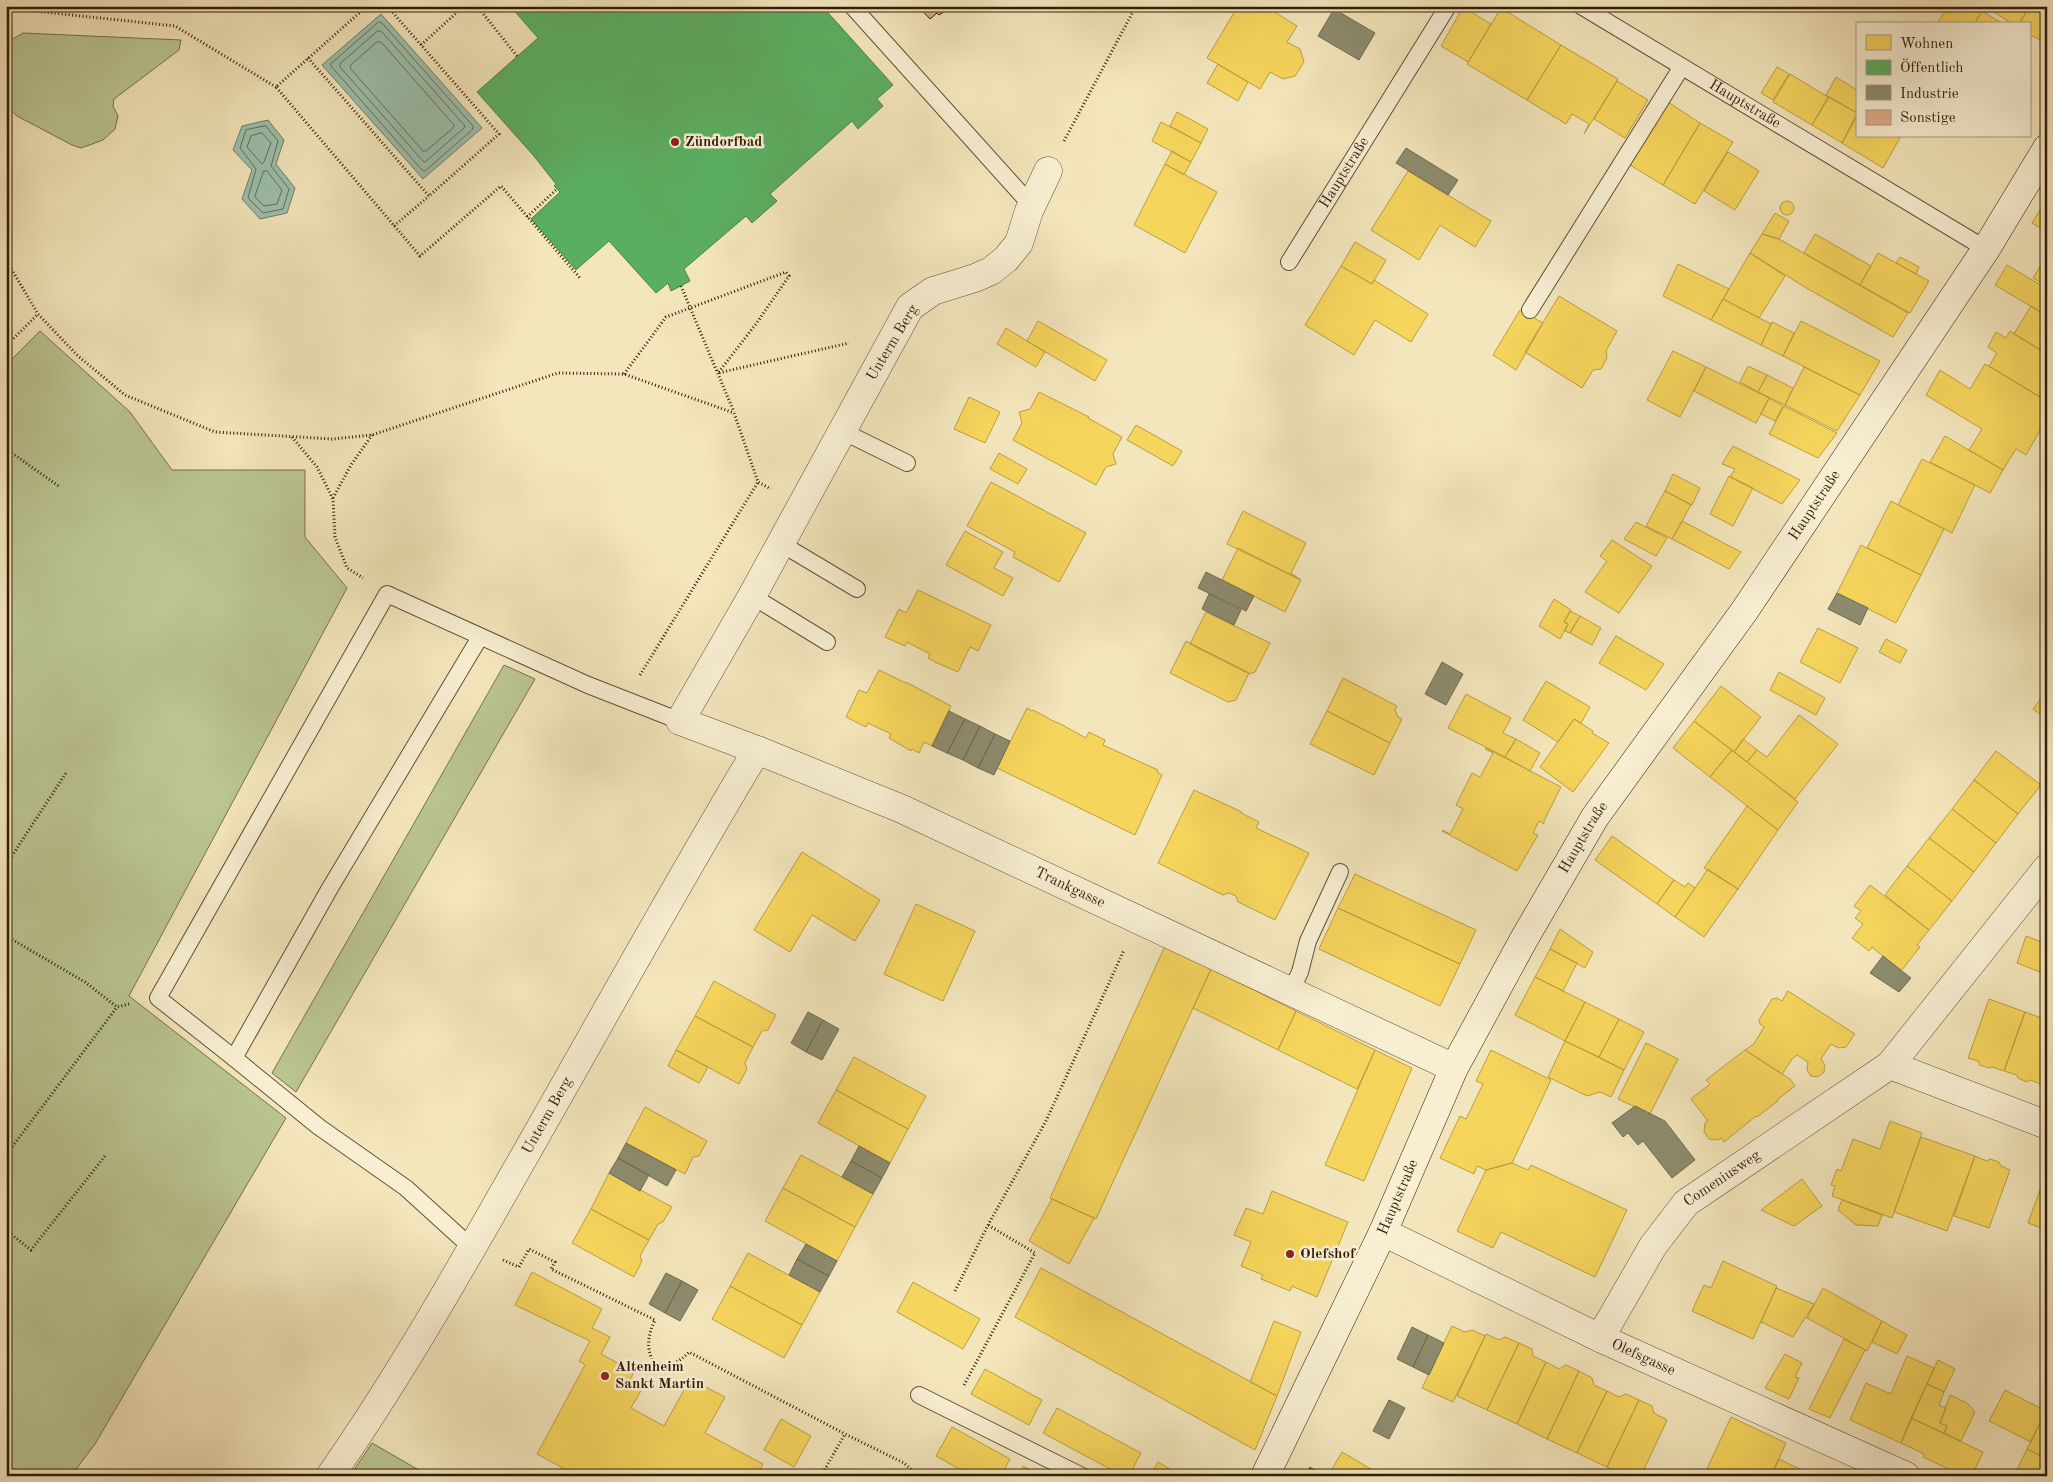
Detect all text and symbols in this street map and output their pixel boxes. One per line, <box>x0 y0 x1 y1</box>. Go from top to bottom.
legend <box>1856 22 2030 138</box>
text: Wohnen <box>1900 37 1953 52</box>
text: Öffentlich <box>1900 58 1963 76</box>
street label: Hauptstraße <box>1706 77 1783 131</box>
text: Industrie <box>1900 87 1959 102</box>
text: Sonstige <box>1900 111 1956 126</box>
place label: Zündorfbad <box>685 135 762 150</box>
street label: Hauptstraße <box>1317 135 1372 211</box>
marker: Zündorfbad <box>669 136 681 148</box>
street label: Unterm Berg <box>864 302 922 384</box>
street label: Hauptstraße <box>1786 468 1843 543</box>
street label: Hauptstraße <box>1556 799 1611 876</box>
street label: Trankgasse <box>1032 865 1107 911</box>
street label: Unterm Berg <box>520 1075 575 1157</box>
street label: Comeniusweg <box>1681 1147 1763 1210</box>
street label: Hauptstraße <box>1375 1157 1421 1237</box>
place label: Olefshof <box>1300 1247 1357 1262</box>
marker: Olefshof <box>1284 1248 1296 1260</box>
street label: Olefsgasse <box>1609 1337 1678 1378</box>
place label: Altenheim Sankt Martin <box>615 1360 704 1392</box>
marker: Altenheim Sankt Martin <box>599 1370 611 1382</box>

